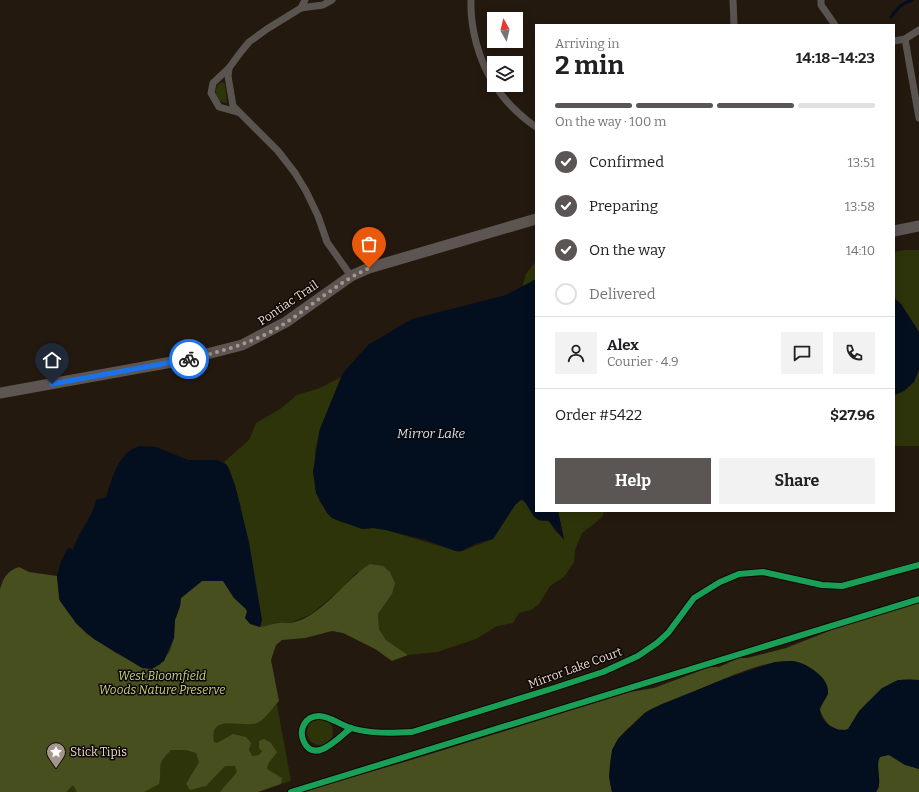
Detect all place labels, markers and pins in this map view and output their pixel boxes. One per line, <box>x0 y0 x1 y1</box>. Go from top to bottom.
pin <box>352 227 386 268</box>
pin <box>35 343 69 384</box>
place icon: Stick Tipis <box>45 741 67 769</box>
place label: Stick Tipis <box>70 745 127 759</box>

